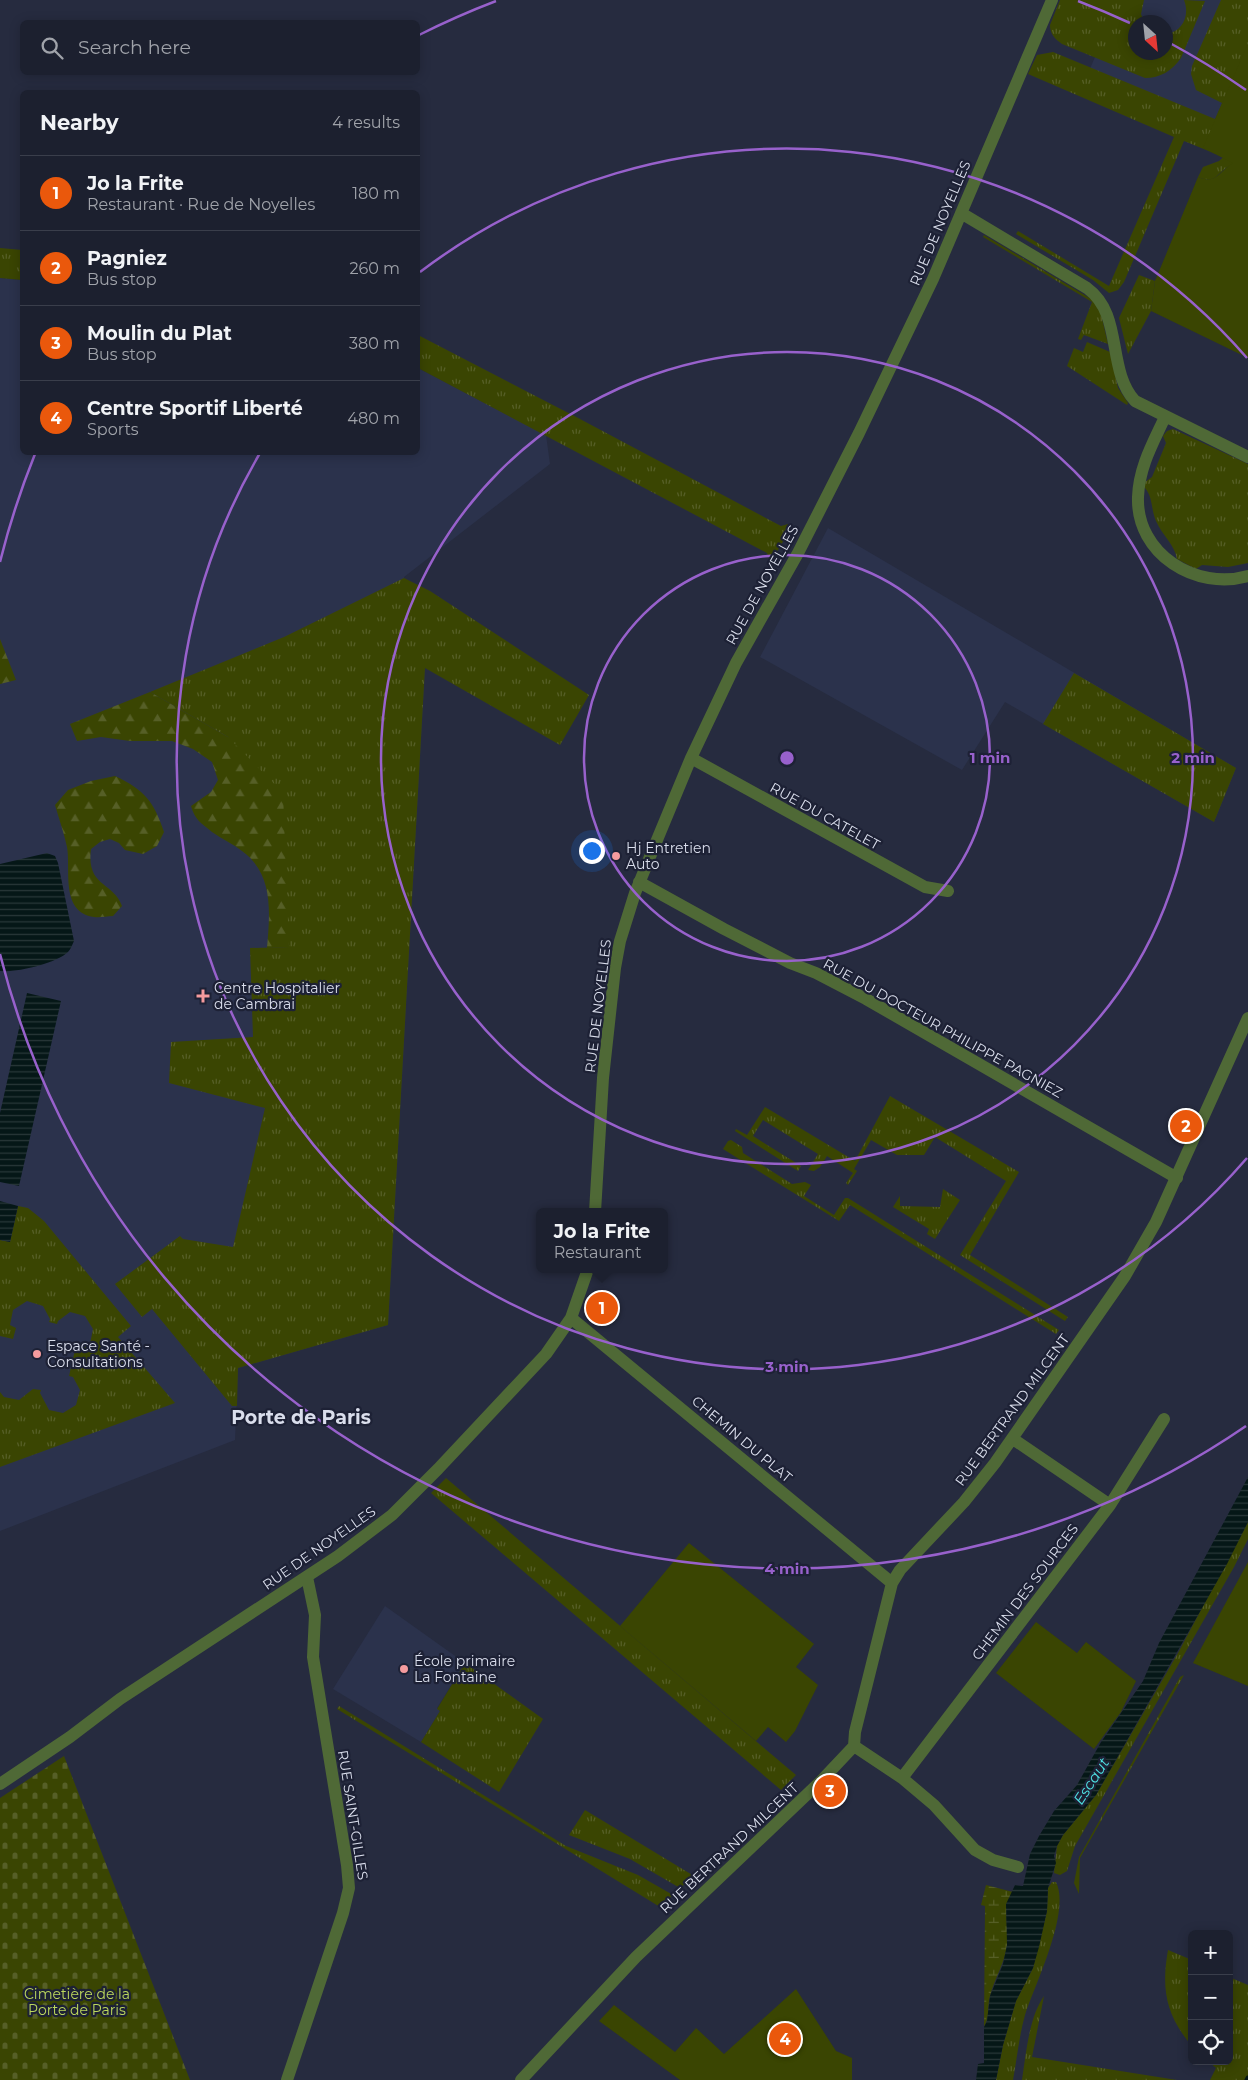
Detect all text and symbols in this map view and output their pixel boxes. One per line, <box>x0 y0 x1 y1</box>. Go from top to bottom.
north arrow <box>1128 15 1173 60</box>
search box <box>20 20 420 75</box>
icon: search <box>38 34 66 62</box>
text: Search here <box>78 36 191 59</box>
text: Nearby <box>40 110 119 135</box>
text: 4 results <box>332 113 400 132</box>
street label: RUE DE NOYELLES <box>906 158 974 288</box>
text: Jo la Frite <box>87 172 184 195</box>
text: 1 <box>53 184 59 203</box>
text: 180 m <box>352 184 400 203</box>
text: Restaurant · Rue de Noyelles <box>87 195 315 214</box>
text: Pagniez <box>87 247 167 270</box>
text: 2 <box>51 259 61 278</box>
text: 260 m <box>349 259 400 278</box>
text: Bus stop <box>87 270 157 289</box>
text: Moulin du Plat <box>87 322 232 345</box>
text: 3 <box>51 334 61 353</box>
text: 380 m <box>349 334 400 353</box>
text: Bus stop <box>87 345 157 364</box>
text: Centre Sportif Liberté <box>87 397 303 420</box>
text: 4 <box>50 409 62 428</box>
text: 480 m <box>347 409 400 428</box>
text: Sports <box>87 420 139 439</box>
street label: RUE DE NOYELLES <box>722 522 802 648</box>
text: 1 min <box>970 748 1010 767</box>
text: 2 min <box>1171 748 1215 767</box>
centre of rings <box>778 749 796 767</box>
street label: RUE DU CATELET <box>767 778 883 854</box>
your location <box>579 838 605 864</box>
place label: Hj Entretien Auto <box>626 839 711 873</box>
marker: Hj Entretien Auto <box>610 850 622 862</box>
street label: RUE DE NOYELLES <box>581 938 615 1074</box>
street label: RUE DU DOCTEUR PHILIPPE PAGNIEZ <box>820 954 1066 1102</box>
place label: Centre Hospitalier de Cambrai <box>214 979 341 1013</box>
marker: Centre Hospitalier de Cambrai <box>196 989 210 1003</box>
pin: 2 <box>1170 1107 1202 1145</box>
popup <box>536 1208 668 1273</box>
text: Jo la Frite <box>554 1220 650 1243</box>
text: Restaurant <box>554 1243 642 1262</box>
pin: 1 <box>586 1289 618 1327</box>
street label: RUE BERTRAND MILCENT <box>951 1331 1073 1489</box>
place label: Espace Santé - Consultations <box>47 1337 150 1371</box>
marker: Espace Santé - Consultations <box>31 1348 43 1360</box>
text: 3 min <box>764 1357 809 1376</box>
street label: CHEMIN DU PLAT <box>688 1392 796 1486</box>
district label: Porte de Paris <box>231 1406 371 1429</box>
street label: RUE DE NOYELLES <box>259 1502 379 1594</box>
street label: CHEMIN DES SOURCES <box>968 1520 1082 1664</box>
text: 4 min <box>764 1559 810 1578</box>
place label: École primaire La Fontaine <box>414 1652 515 1686</box>
marker: École primaire La Fontaine <box>398 1663 410 1675</box>
street label: RUE SAINT-GILLES <box>334 1749 372 1881</box>
water label: Escaut <box>1069 1754 1113 1808</box>
pin: 3 <box>814 1772 846 1810</box>
street label: RUE BERTRAND MILCENT <box>656 1779 802 1917</box>
map controls <box>1188 1930 1233 2065</box>
button: + <box>1188 1930 1233 1975</box>
button: − <box>1188 1975 1233 2020</box>
park label: Cimetière de la Porte de Paris <box>24 1985 130 2019</box>
pin: 4 <box>769 2020 801 2058</box>
button: locate <box>1188 2020 1233 2065</box>

